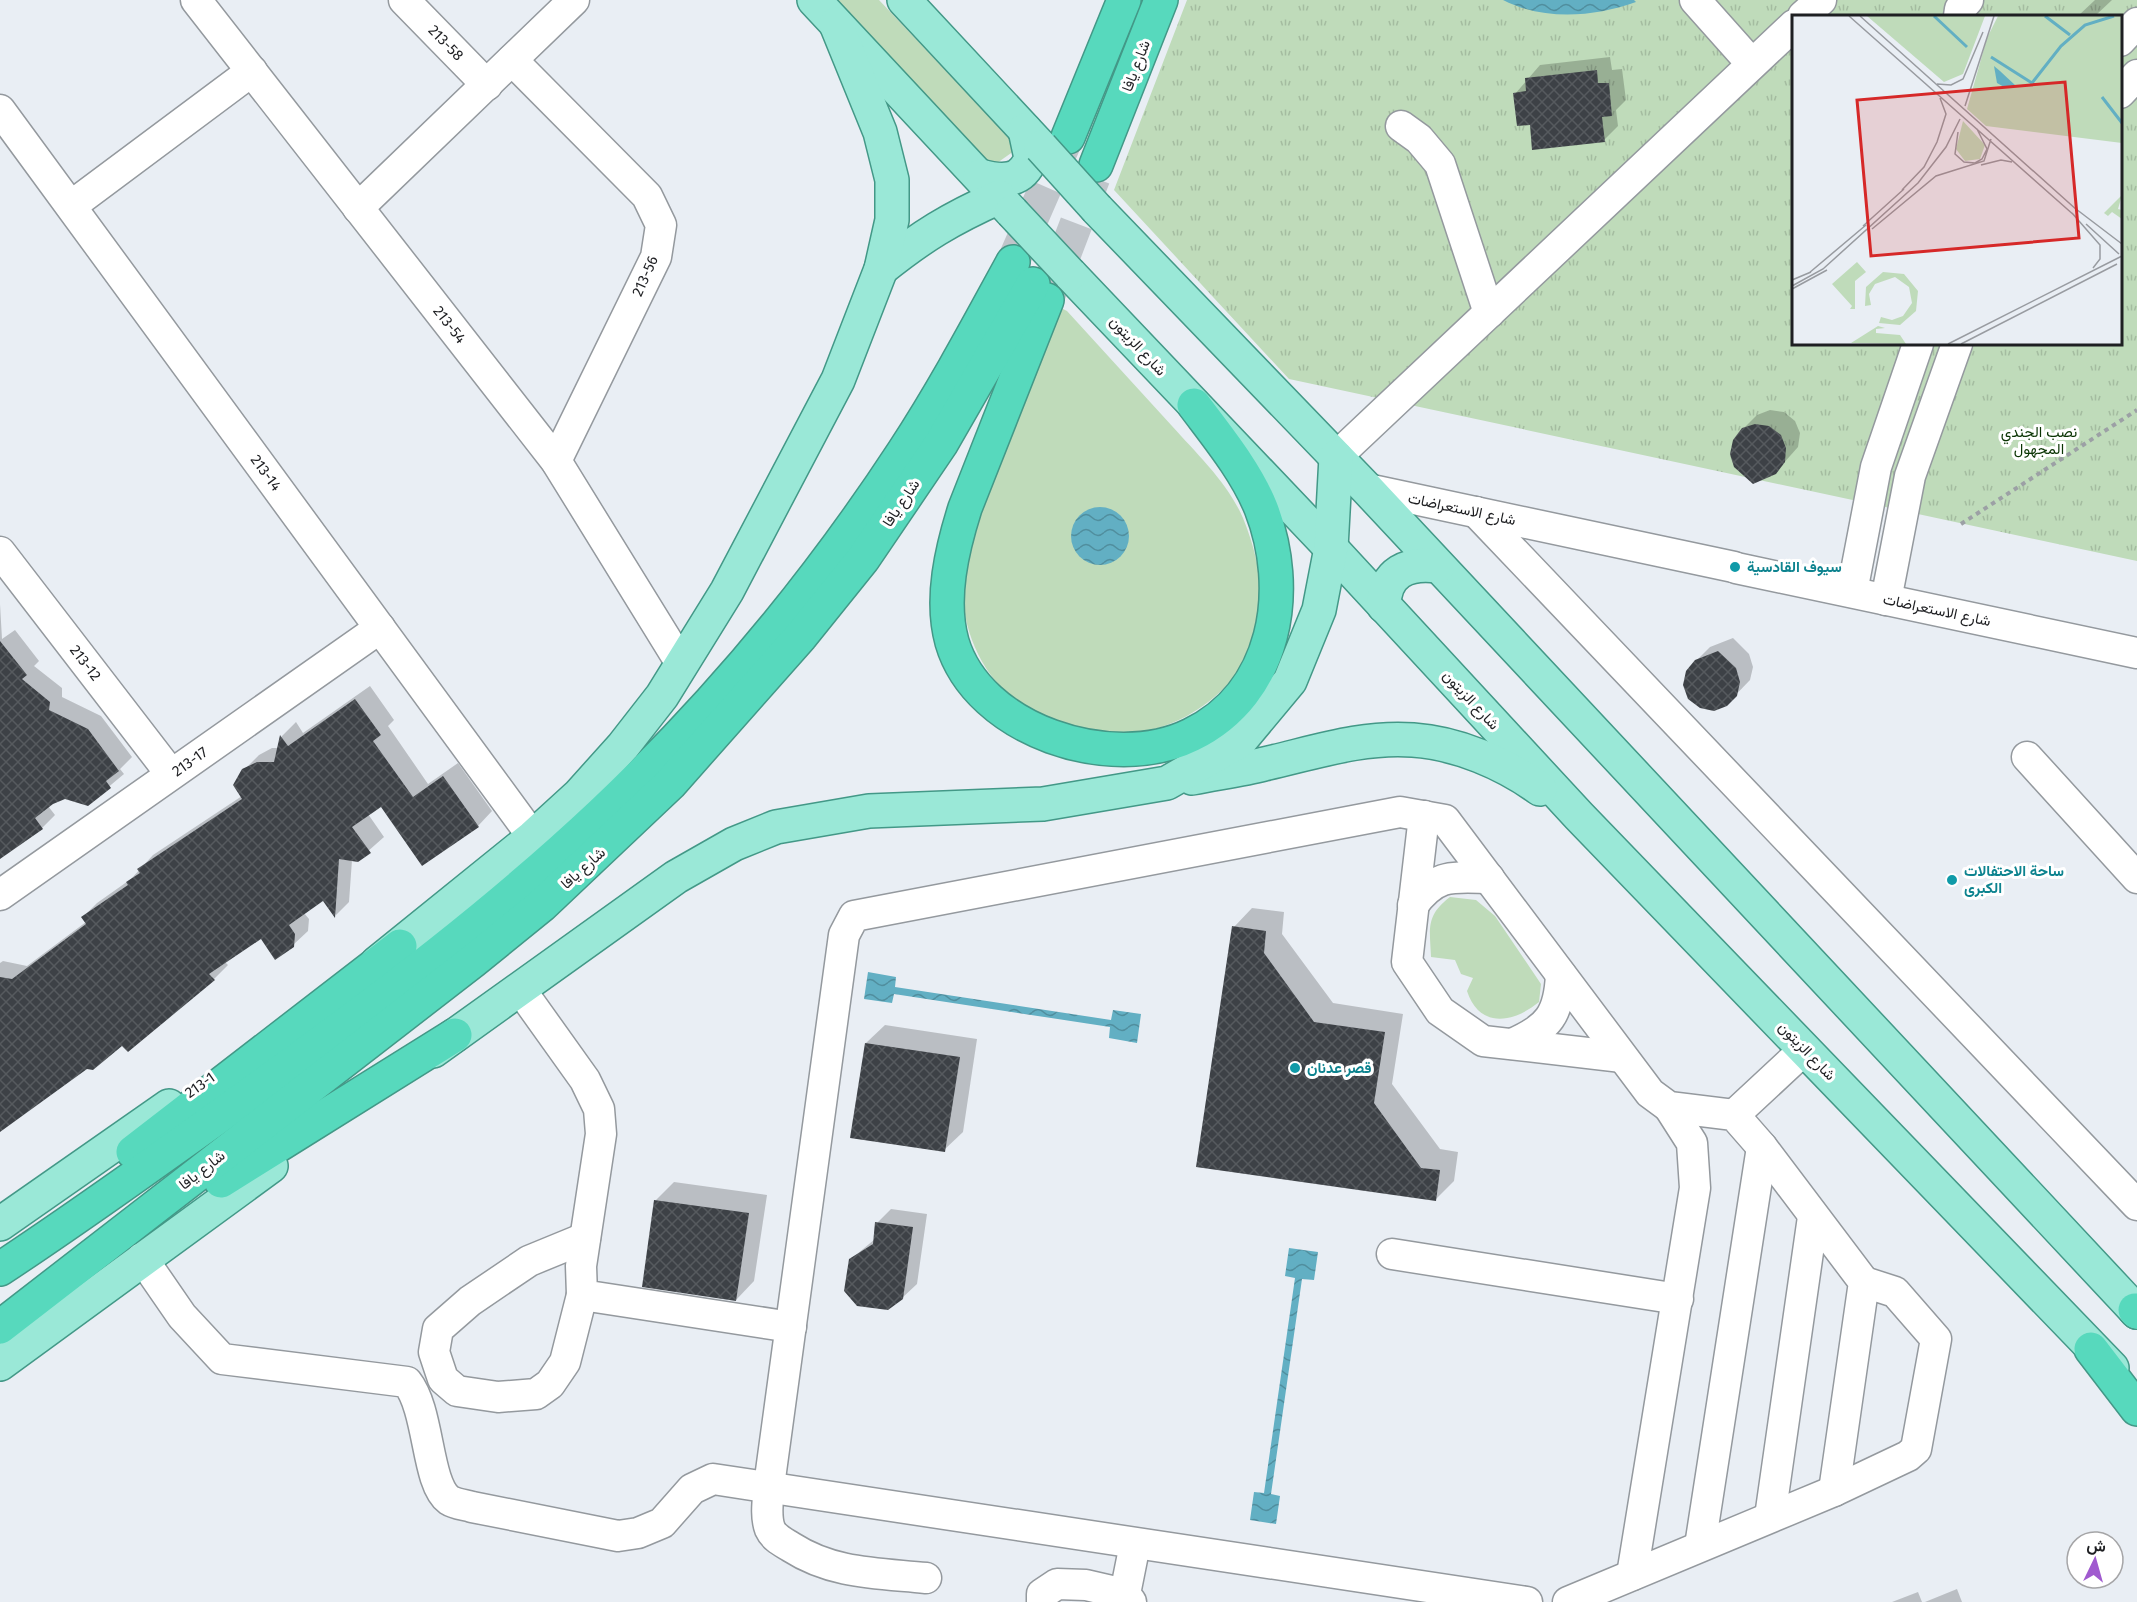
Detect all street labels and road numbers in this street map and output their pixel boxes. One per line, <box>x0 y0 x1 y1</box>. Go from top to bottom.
street label: 213-58 <box>425 21 467 65</box>
street label: شارع يافا <box>1118 38 1156 95</box>
street label: 213-56 <box>628 253 662 299</box>
street label: 213-54 <box>429 302 470 347</box>
street label: شارع الزيتون <box>1105 313 1170 381</box>
street label: 213-14 <box>247 451 285 495</box>
street label: شارع يافا <box>879 476 925 531</box>
street label: شارع الاستعراضات <box>1406 489 1518 531</box>
street label: شارع الاستعراضات <box>1881 590 1993 632</box>
street label: 213-12 <box>66 642 105 684</box>
street label: شارع الزيتون <box>1438 667 1503 735</box>
street label: 213-17 <box>169 743 211 780</box>
street label: شارع يافا <box>557 843 610 894</box>
street label: شارع الزيتون <box>1773 1018 1840 1086</box>
street label: 213-1 <box>182 1068 218 1102</box>
street label: شارع يافا <box>175 1146 230 1195</box>

